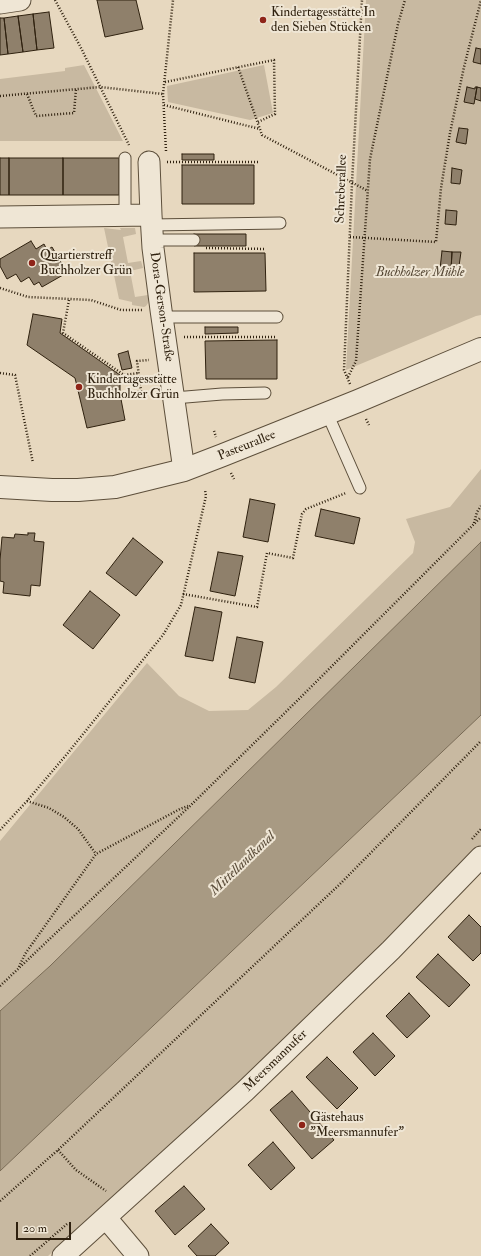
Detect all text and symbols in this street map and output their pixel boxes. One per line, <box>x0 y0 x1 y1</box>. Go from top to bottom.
place label: Kindertagesstätte In den Sieben Stücken <box>271 5 375 36</box>
marker: Kindertagesstätte In den Sieben Stücken <box>258 15 268 25</box>
street label: Schreberallee <box>333 154 351 224</box>
place label: Quartierstreff Buchholzer Grün <box>40 248 132 279</box>
street label: Dora-Gerson-Straße <box>146 251 176 363</box>
marker: Quartierstreff Buchholzer Grün <box>27 258 37 268</box>
park label: Buchholzer Mühle <box>376 265 464 281</box>
place label: Kindertagesstätte Buchholzer Grün <box>87 372 179 403</box>
marker: Kindertagesstätte Buchholzer Grün <box>74 382 84 392</box>
street label: Pasteurallee <box>216 427 278 465</box>
water label: Mittellandkanal <box>207 829 279 899</box>
street label: Meersmannufer <box>241 1027 311 1095</box>
place label: Gästehaus "Meersmannufer" <box>310 1110 404 1141</box>
marker: Gästehaus "Meersmannufer" <box>297 1120 307 1130</box>
scale bar <box>18 1214 73 1240</box>
text: 20 m <box>23 1221 47 1236</box>

